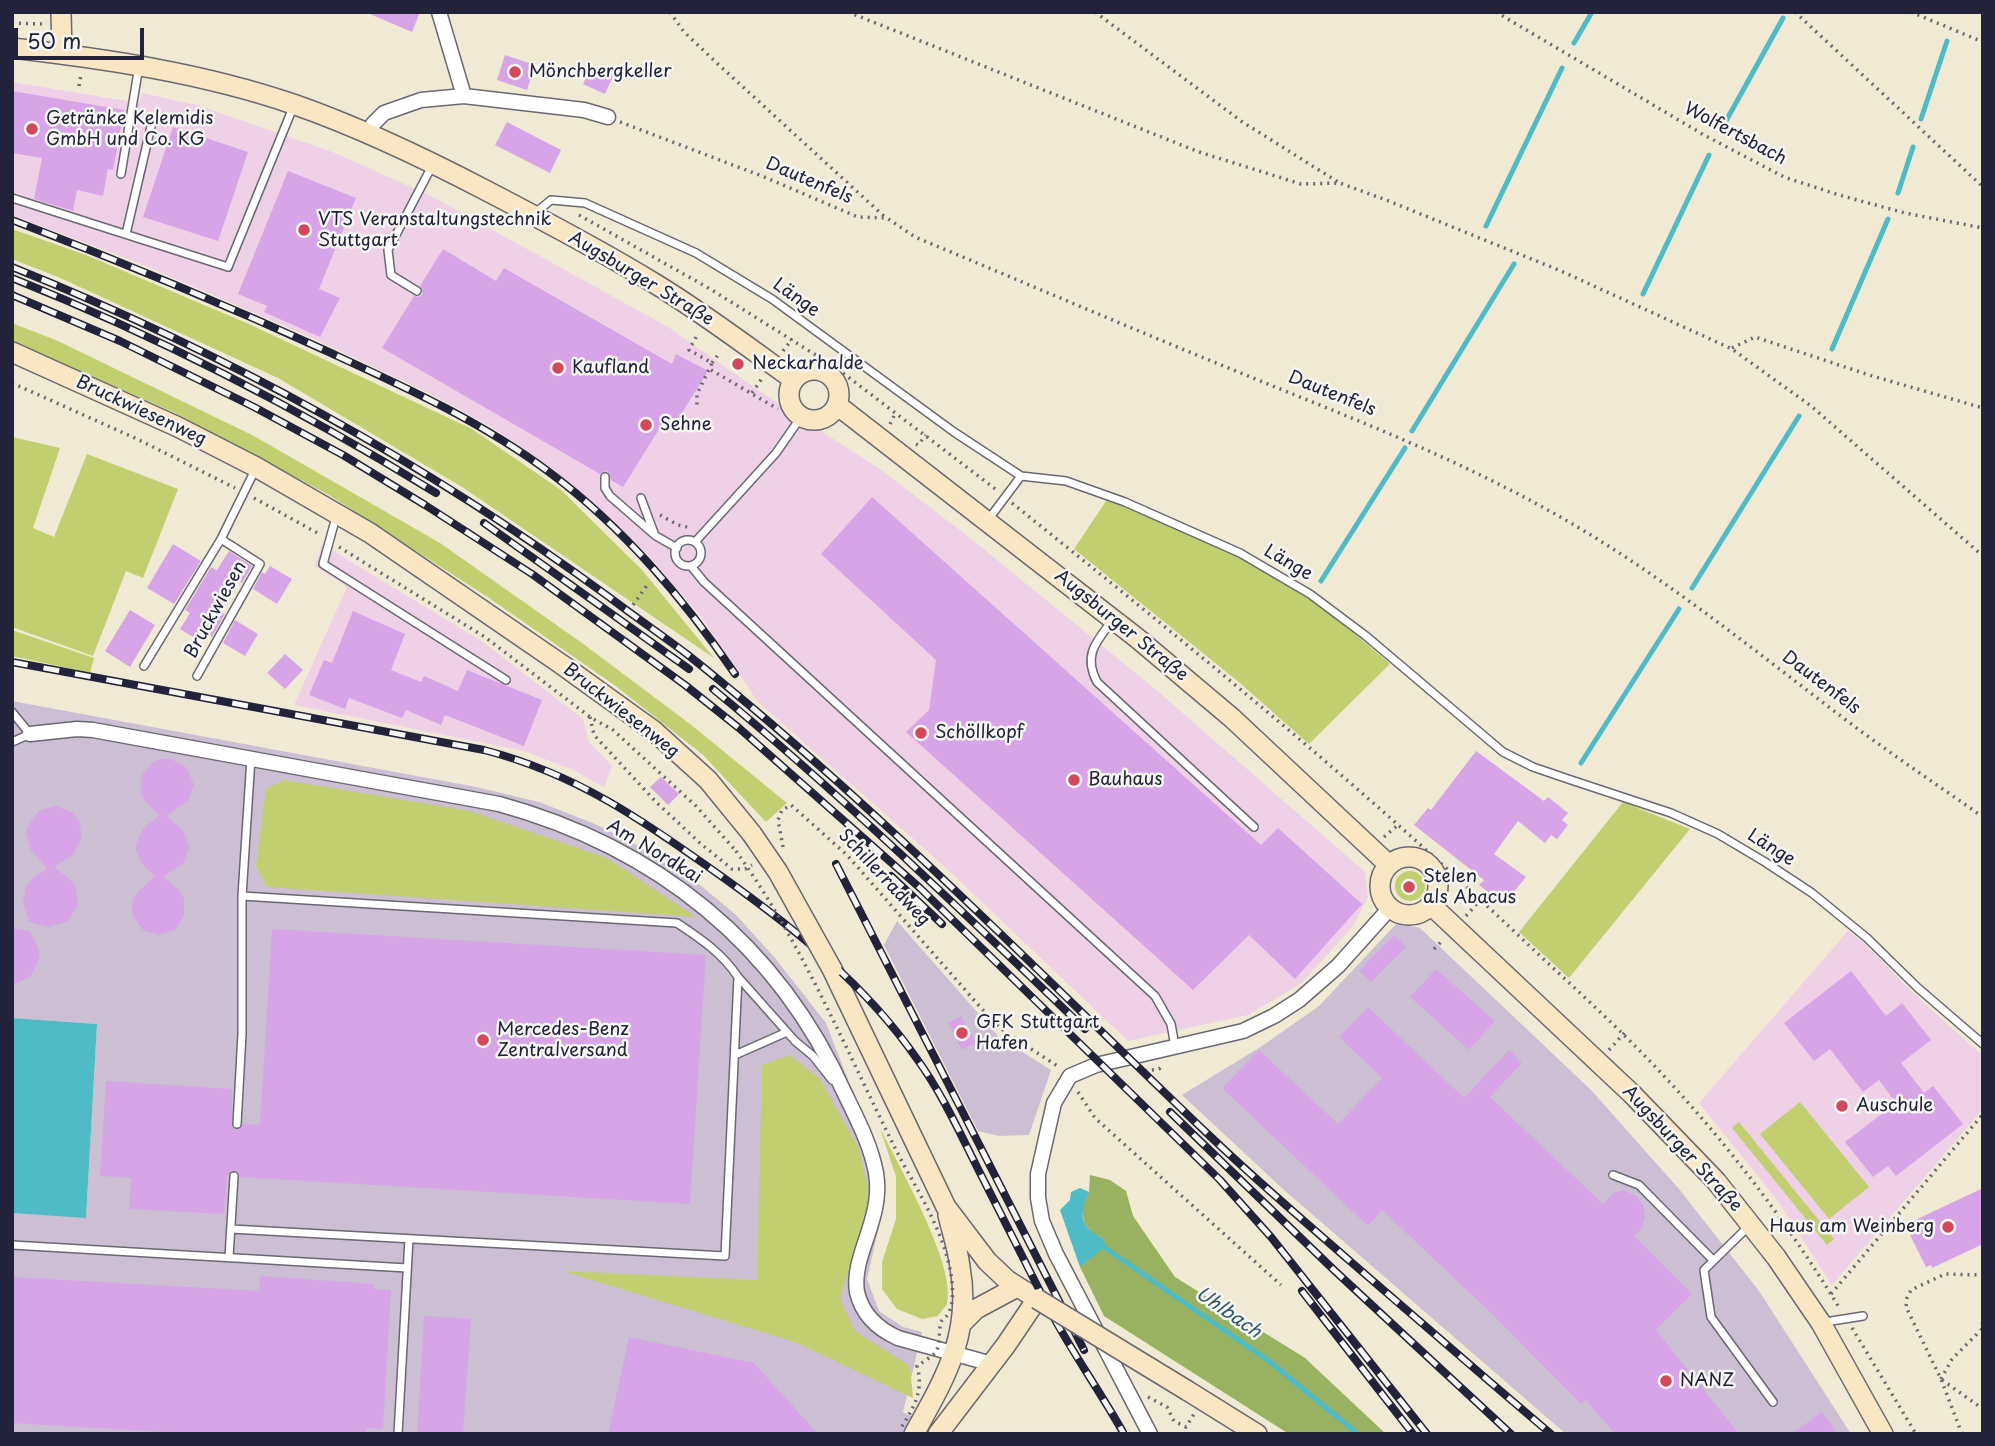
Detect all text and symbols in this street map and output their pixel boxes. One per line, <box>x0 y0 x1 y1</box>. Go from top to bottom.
scale bar <box>18 14 147 58</box>
text: 50 m <box>27 24 81 56</box>
place label: Mönchbergkeller <box>529 61 672 83</box>
marker: Mönchbergkeller <box>507 64 523 80</box>
street label: Wolfertsbach <box>1680 98 1790 170</box>
place label: Getränke Kelemidis GmbH und Co. KG <box>46 108 213 150</box>
marker: Getränke Kelemidis GmbH und Co. KG <box>24 121 40 137</box>
street label: Dautenfels <box>762 153 856 209</box>
place label: VTS Veranstaltungstechnik Stuttgart <box>318 209 551 252</box>
marker: VTS Veranstaltungstechnik Stuttgart <box>296 222 312 238</box>
street label: Augsburger Straße <box>565 227 717 331</box>
street label: Länge <box>768 274 824 322</box>
place label: Neckarhalde <box>752 353 864 375</box>
marker: Neckarhalde <box>730 356 746 372</box>
place label: Kaufland <box>572 357 649 379</box>
marker: Kaufland <box>550 360 566 376</box>
street label: Dautenfels <box>1285 367 1379 421</box>
street label: Bruckwiesenweg <box>72 371 210 451</box>
place label: Sehne <box>660 414 712 436</box>
marker: Sehne <box>638 417 654 433</box>
street label: Länge <box>1260 541 1316 585</box>
street label: Bruckwiesen <box>180 558 252 662</box>
street label: Augsburger Straße <box>1050 566 1192 686</box>
street label: Dautenfels <box>1778 647 1864 719</box>
street label: Bruckwiesenweg <box>559 659 683 763</box>
place label: Schöllkopf <box>935 722 1024 744</box>
marker: Schöllkopf <box>913 725 929 741</box>
place label: Bauhaus <box>1088 769 1162 791</box>
marker: Bauhaus <box>1066 772 1082 788</box>
street label: Am Nordkai <box>603 815 705 889</box>
street label: Schillerradweg <box>834 825 934 931</box>
street label: Länge <box>1743 825 1799 871</box>
place label: Stelen als Abacus <box>1423 866 1516 908</box>
marker: Stelen als Abacus <box>1401 879 1417 895</box>
place label: GFK Stuttgart Hafen <box>976 1012 1099 1054</box>
place label: Mercedes-Benz Zentralversand <box>497 1019 629 1062</box>
marker: GFK Stuttgart Hafen <box>954 1025 970 1041</box>
marker: Mercedes-Benz Zentralversand <box>475 1032 491 1048</box>
street label: Augsburger Straße <box>1618 1081 1746 1217</box>
place label: Auschule <box>1856 1095 1933 1117</box>
marker: Auschule <box>1834 1098 1850 1114</box>
place label: Haus am Weinberg <box>1770 1216 1934 1238</box>
marker: Haus am Weinberg <box>1940 1219 1956 1235</box>
water label: Uhlbach <box>1191 1282 1265 1344</box>
place label: NANZ <box>1680 1370 1734 1392</box>
marker: NANZ <box>1658 1373 1674 1389</box>

